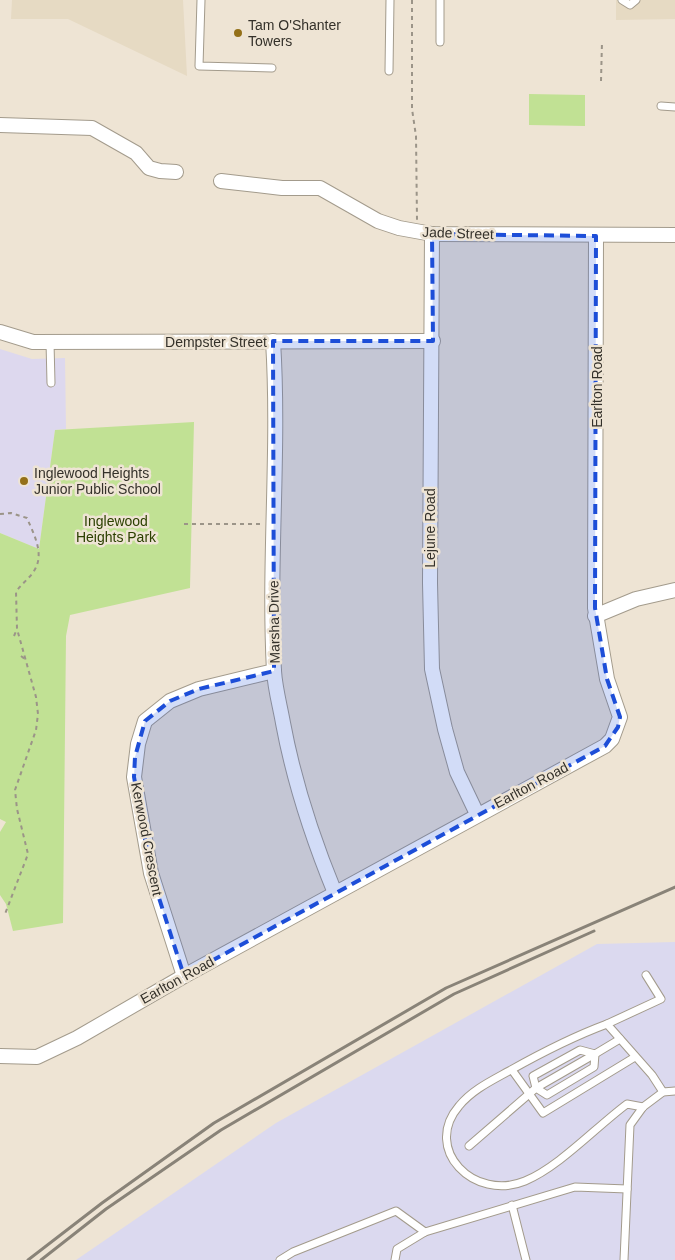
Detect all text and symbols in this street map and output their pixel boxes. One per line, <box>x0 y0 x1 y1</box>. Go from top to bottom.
place label: Tam O'Shanter Towers <box>248 17 341 49</box>
marker: Tam O'Shanter Towers <box>232 27 244 39</box>
street label: Jade Street <box>422 224 494 242</box>
street label: Dempster Street <box>165 334 267 350</box>
street label: Earlton Road <box>589 346 605 428</box>
place label: Inglewood Heights Junior Public School <box>34 465 161 497</box>
marker: Inglewood Heights Junior Public School <box>18 475 30 487</box>
street label: Lejune Road <box>422 488 438 568</box>
park label: Inglewood Heights Park <box>76 513 157 545</box>
street label: Marsha Drive <box>265 580 283 664</box>
street label: Earlton Road <box>491 759 571 811</box>
street label: Kerwood Crescent <box>128 781 166 897</box>
street label: Earlton Road <box>137 953 217 1007</box>

